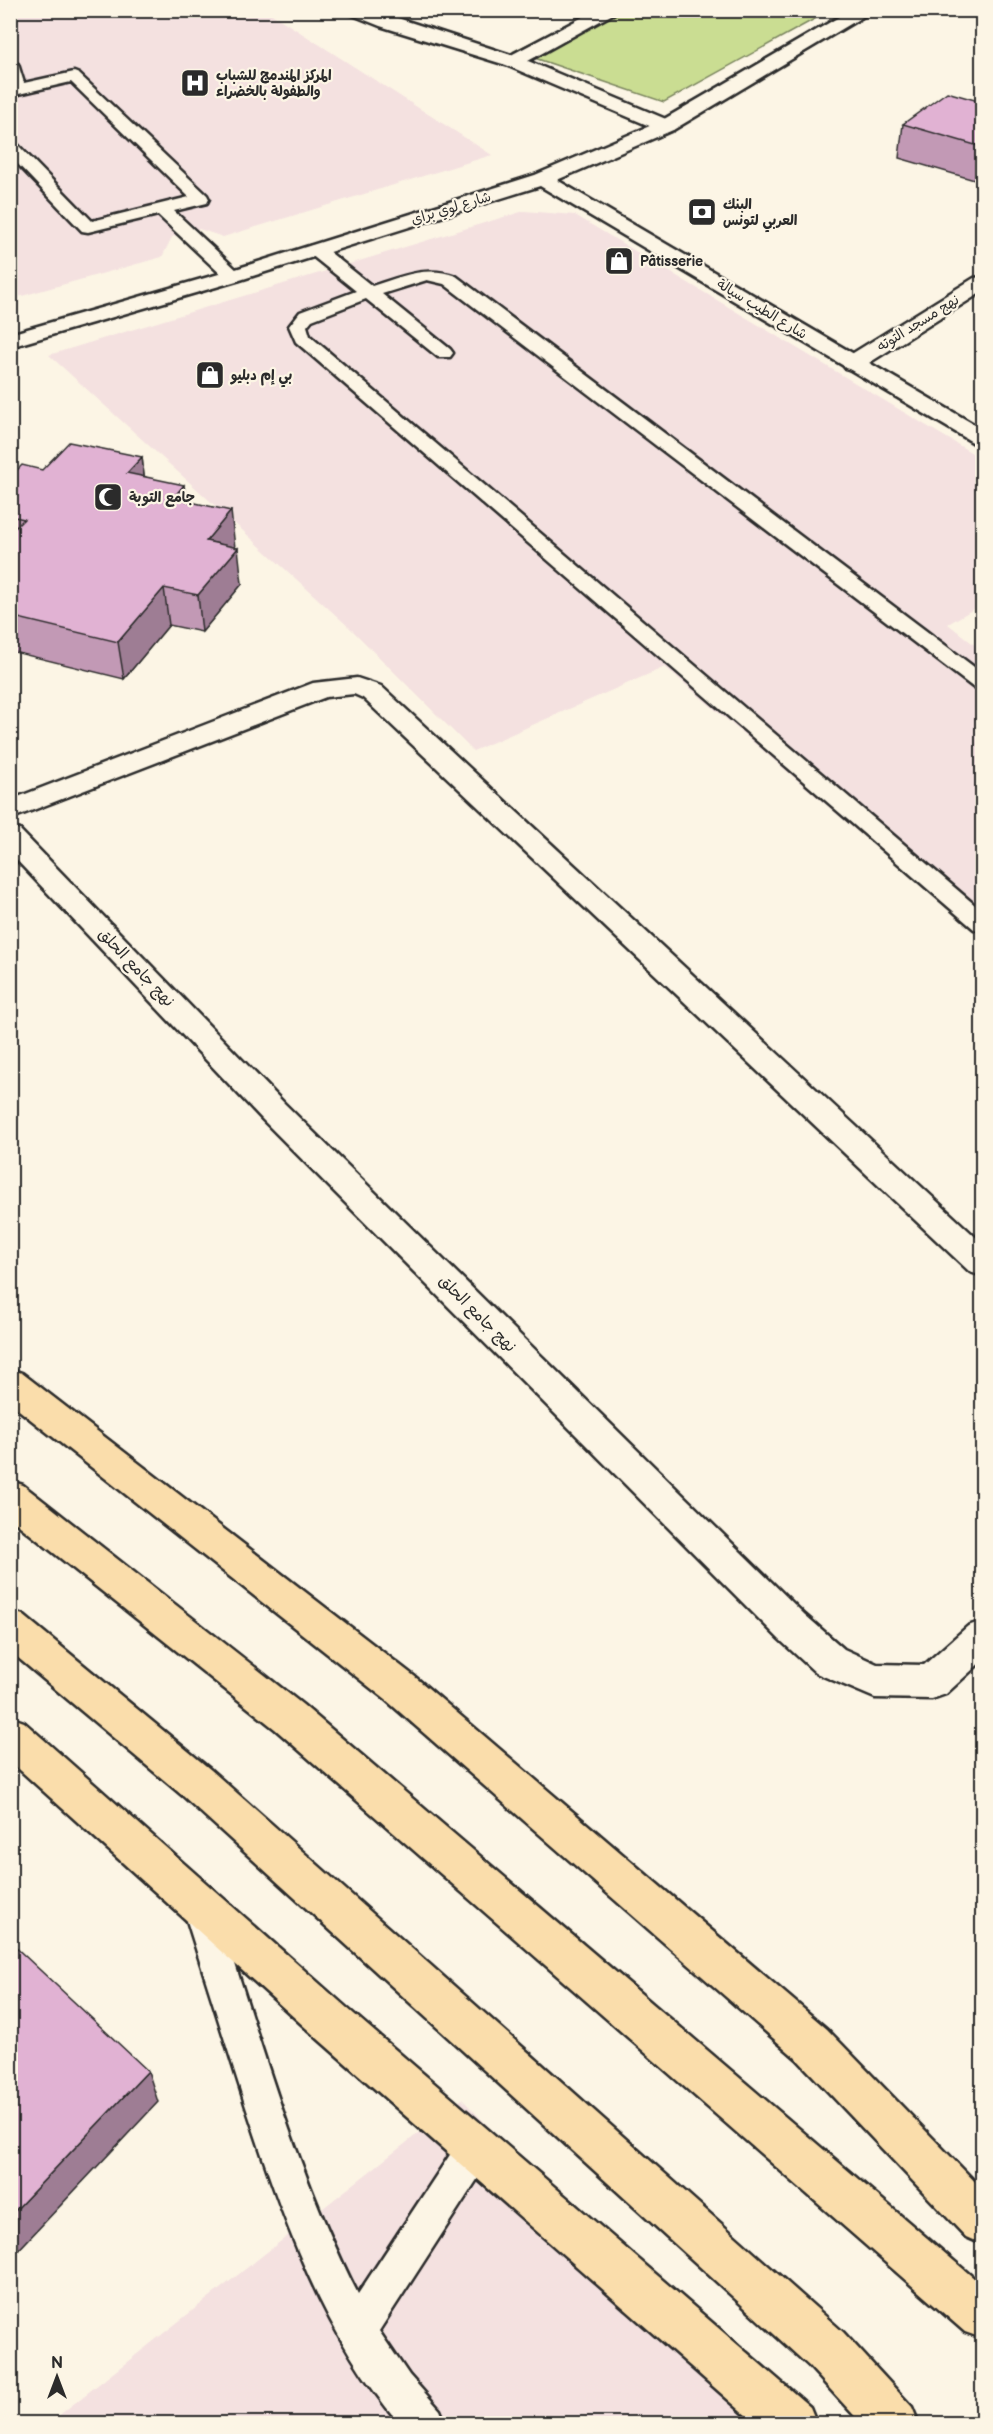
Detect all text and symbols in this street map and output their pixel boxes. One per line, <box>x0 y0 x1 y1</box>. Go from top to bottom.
hospital icon: المركز المندمج للشباب والطفولة بالخضراء <box>179 67 211 99</box>
place label: المركز المندمج للشباب والطفولة بالخضراء <box>216 67 332 100</box>
street label: شارع لوي براي <box>409 188 494 230</box>
bank icon: البنك العربي لتونس <box>686 196 718 228</box>
place label: البنك العربي لتونس <box>723 196 798 233</box>
shop icon: Pâtisserie <box>603 245 635 277</box>
place label: Pâtisserie <box>640 253 703 270</box>
street label: شارع الطيب سيالة <box>713 275 810 344</box>
street label: نهج مسجد التوته <box>874 291 963 356</box>
shop icon: بي إم دبليو <box>194 359 226 391</box>
place label: بي إم دبليو <box>230 367 292 388</box>
mosque icon: جامع التوبة <box>92 481 124 513</box>
place label: جامع التوبة <box>129 489 195 507</box>
street label: نهج جامع الحلق <box>93 925 178 1012</box>
street label: نهج جامع الحلق <box>434 1271 520 1357</box>
north arrow <box>27 2347 87 2407</box>
text: N <box>51 2354 63 2373</box>

